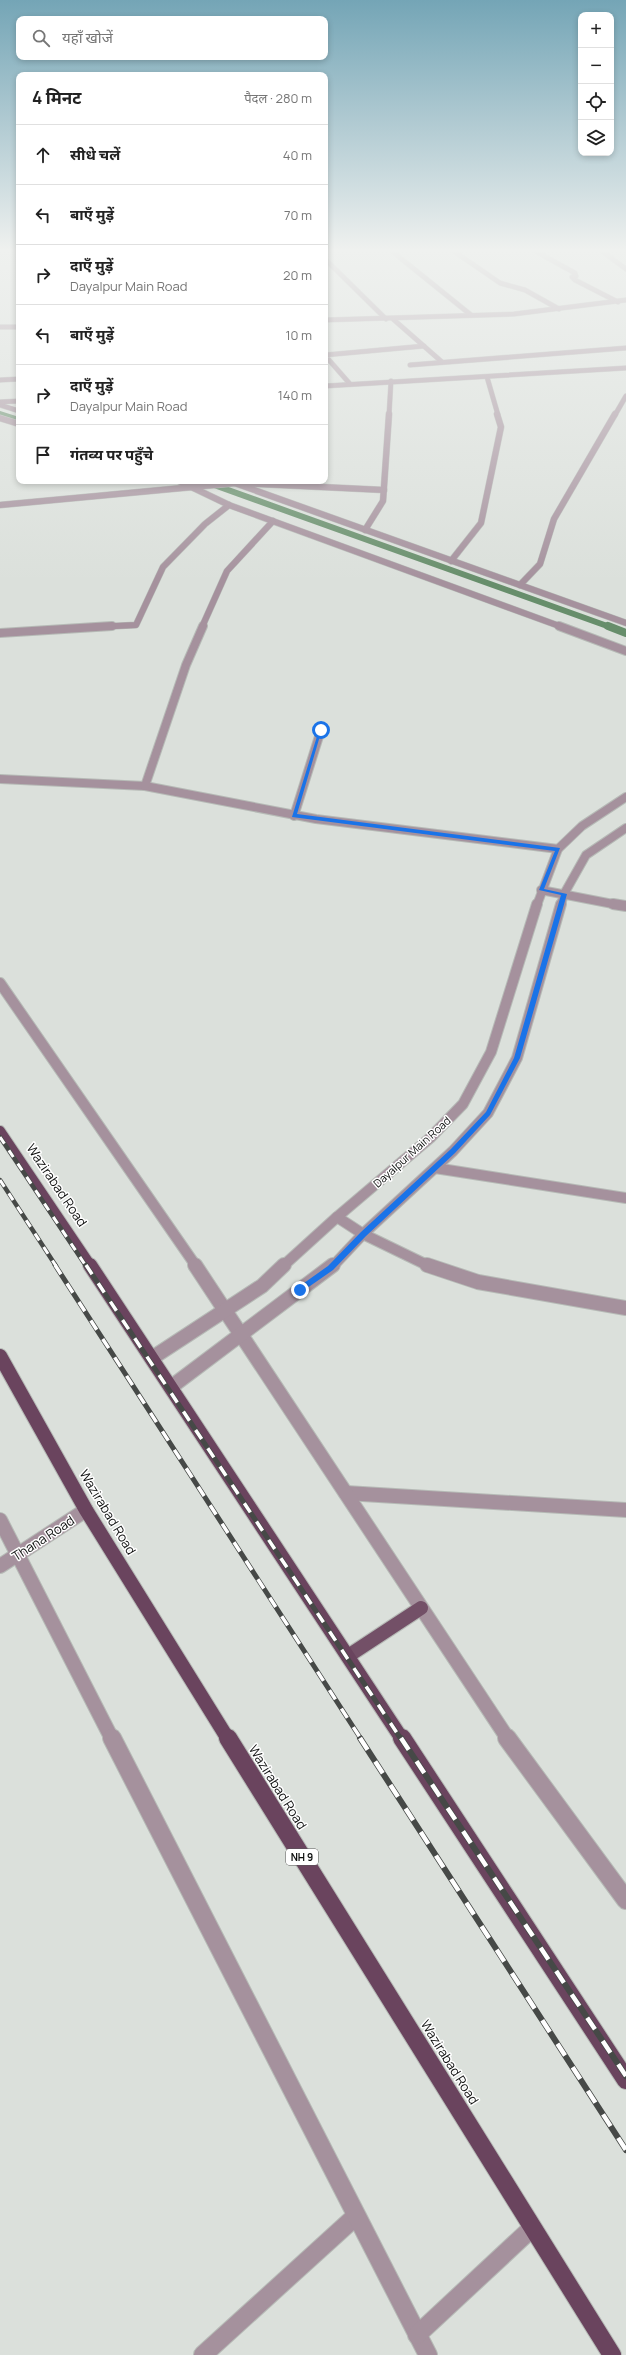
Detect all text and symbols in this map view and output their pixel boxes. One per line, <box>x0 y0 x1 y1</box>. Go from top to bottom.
map controls <box>578 12 614 156</box>
button: + <box>578 12 614 48</box>
search box <box>16 16 328 60</box>
icon: search <box>30 27 52 49</box>
text: यहाँ खोजें <box>62 27 113 48</box>
button: − <box>578 48 614 84</box>
button: locate <box>578 84 614 120</box>
text: 4 मिनट <box>32 86 81 109</box>
text: पैदल · 280 m <box>244 89 312 107</box>
button: layers <box>578 120 614 156</box>
icon: ahead <box>32 144 54 166</box>
text: सीधे चलें <box>70 144 120 165</box>
text: 40 m <box>283 146 312 164</box>
icon: left <box>32 204 54 226</box>
text: बाएँ मुड़ें <box>70 204 114 225</box>
text: 70 m <box>284 206 312 224</box>
text: दाएँ मुड़ें <box>70 255 113 276</box>
icon: right <box>32 264 54 286</box>
text: 20 m <box>283 266 312 284</box>
text: Dayalpur Main Road <box>70 277 187 295</box>
icon: left <box>32 324 54 346</box>
text: बाएँ मुड़ें <box>70 324 114 345</box>
text: 10 m <box>285 326 312 344</box>
text: दाएँ मुड़ें <box>70 375 113 396</box>
icon: right <box>32 384 54 406</box>
text: 140 m <box>278 386 312 404</box>
text: Dayalpur Main Road <box>70 397 187 415</box>
icon: arrive <box>32 444 54 466</box>
text: गंतव्य पर पहुँचे <box>70 444 153 465</box>
route start <box>312 721 330 739</box>
street label: Dayalpur Main Road <box>370 1113 454 1190</box>
street label: Wazirabad Road <box>23 1140 91 1230</box>
route end <box>291 1281 309 1299</box>
street label: Wazirabad Road <box>75 1466 141 1558</box>
street label: Thana Road <box>8 1511 78 1565</box>
street label: Wazirabad Road <box>245 1741 311 1833</box>
road number: NH 9 <box>286 1849 318 1865</box>
street label: Wazirabad Road <box>417 2016 483 2108</box>

